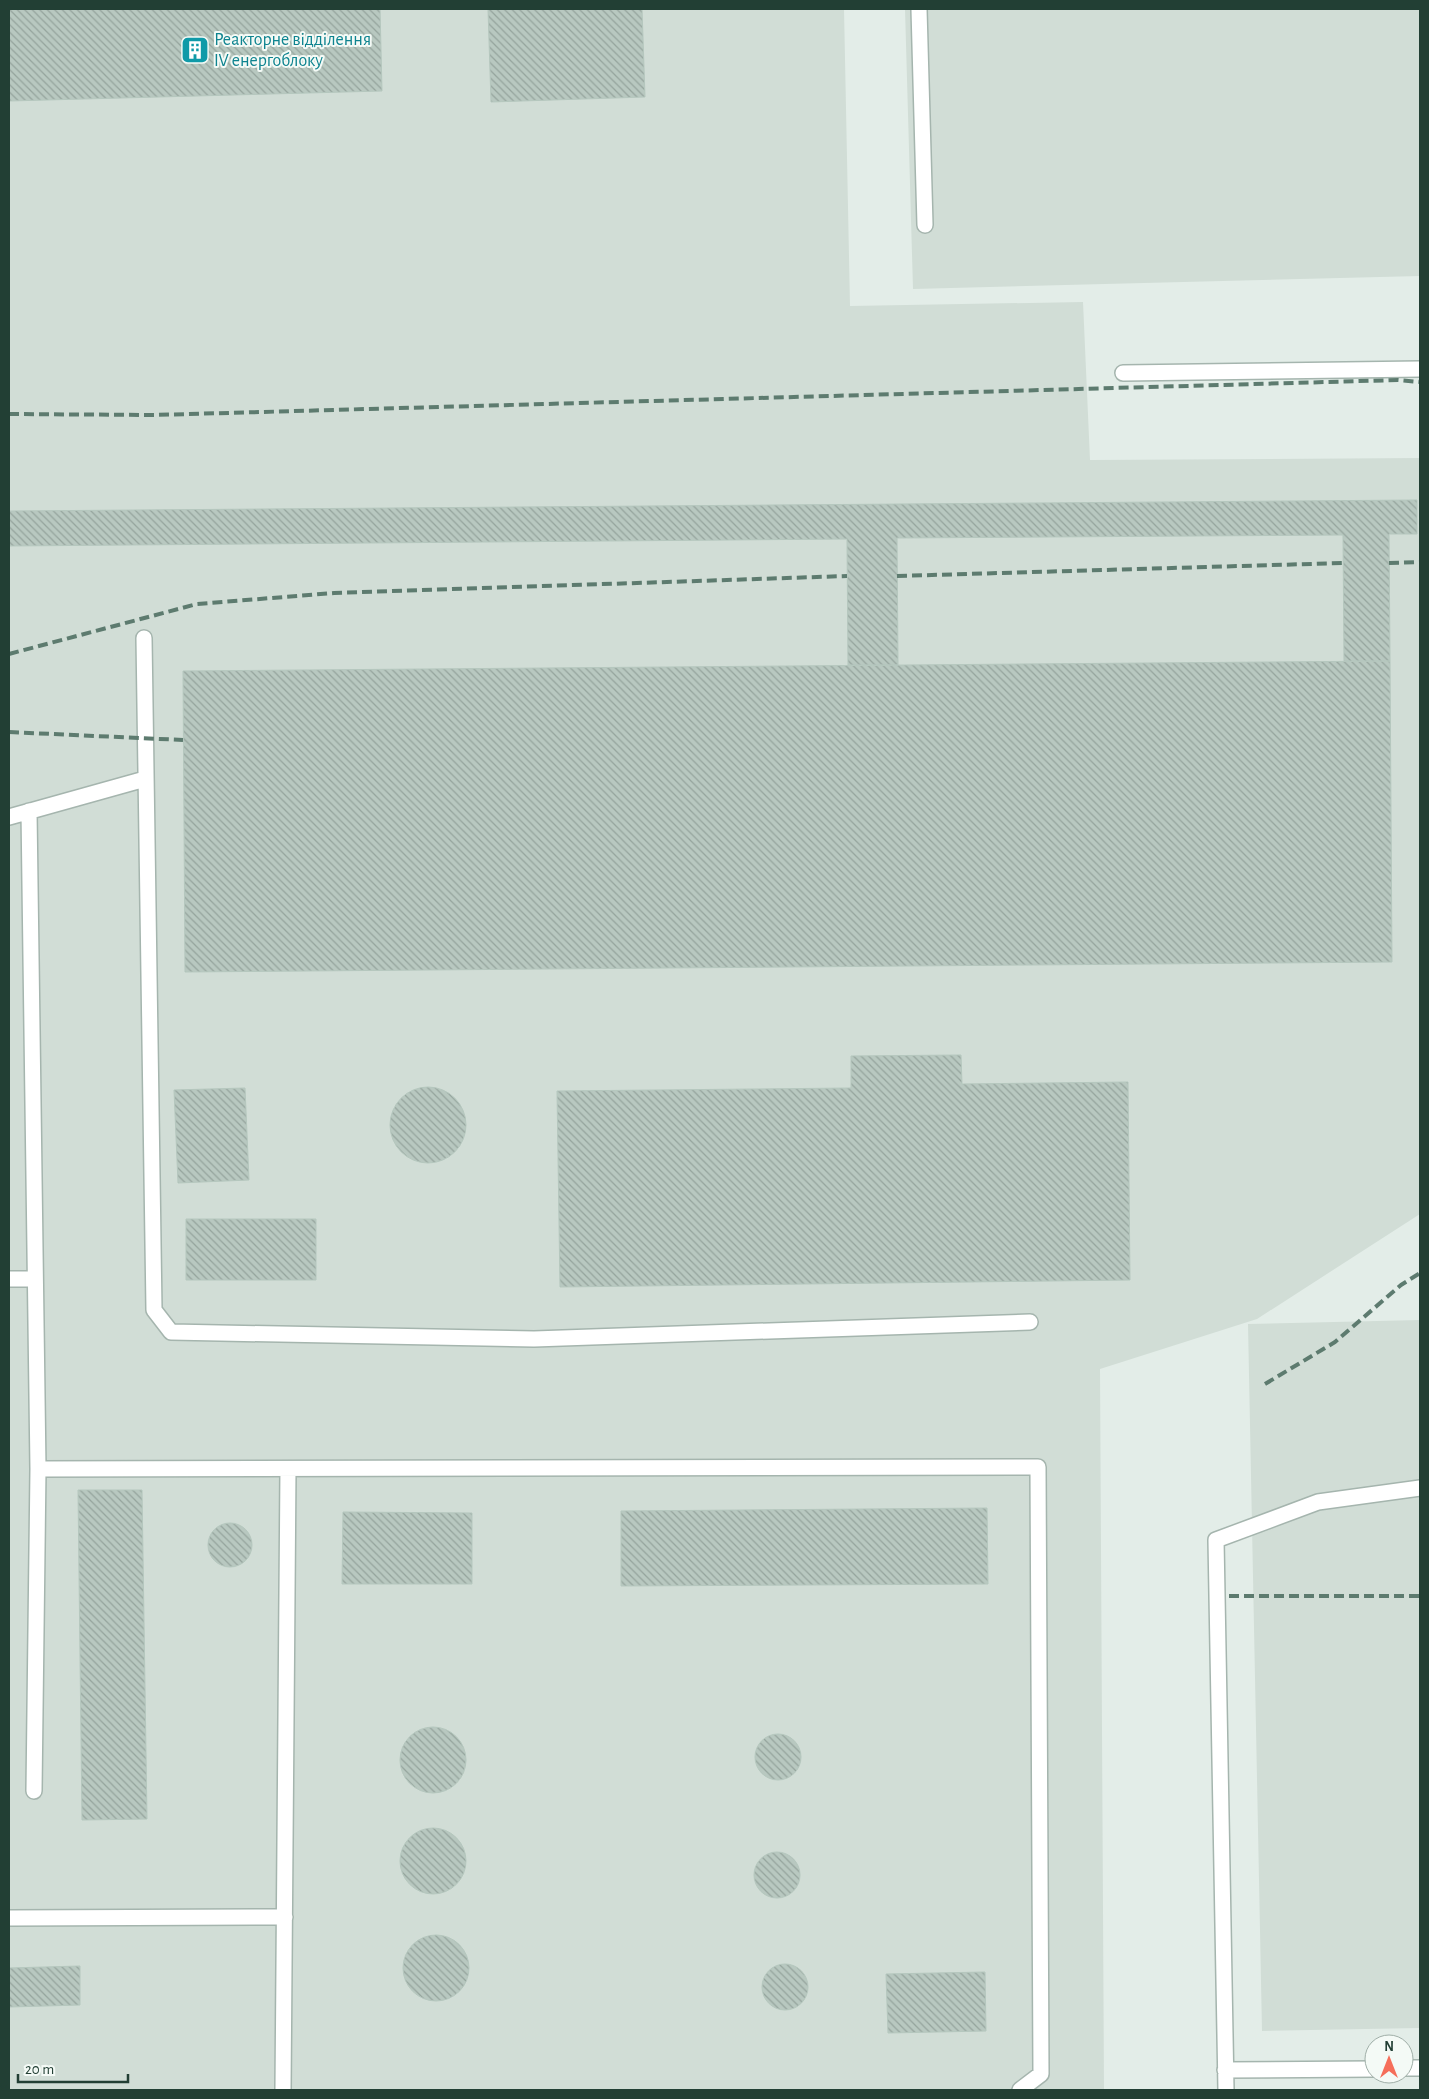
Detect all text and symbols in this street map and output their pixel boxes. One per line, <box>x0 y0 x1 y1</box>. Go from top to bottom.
place label: Реакторне відділення IV енергоблоку <box>214 31 371 70</box>
building icon: Реакторне відділення IV енергоблоку <box>180 35 210 65</box>
north arrow <box>1364 2034 1414 2084</box>
text: N <box>1384 2040 1394 2054</box>
scale bar <box>18 2052 128 2084</box>
text: 20 m <box>25 2062 54 2077</box>

